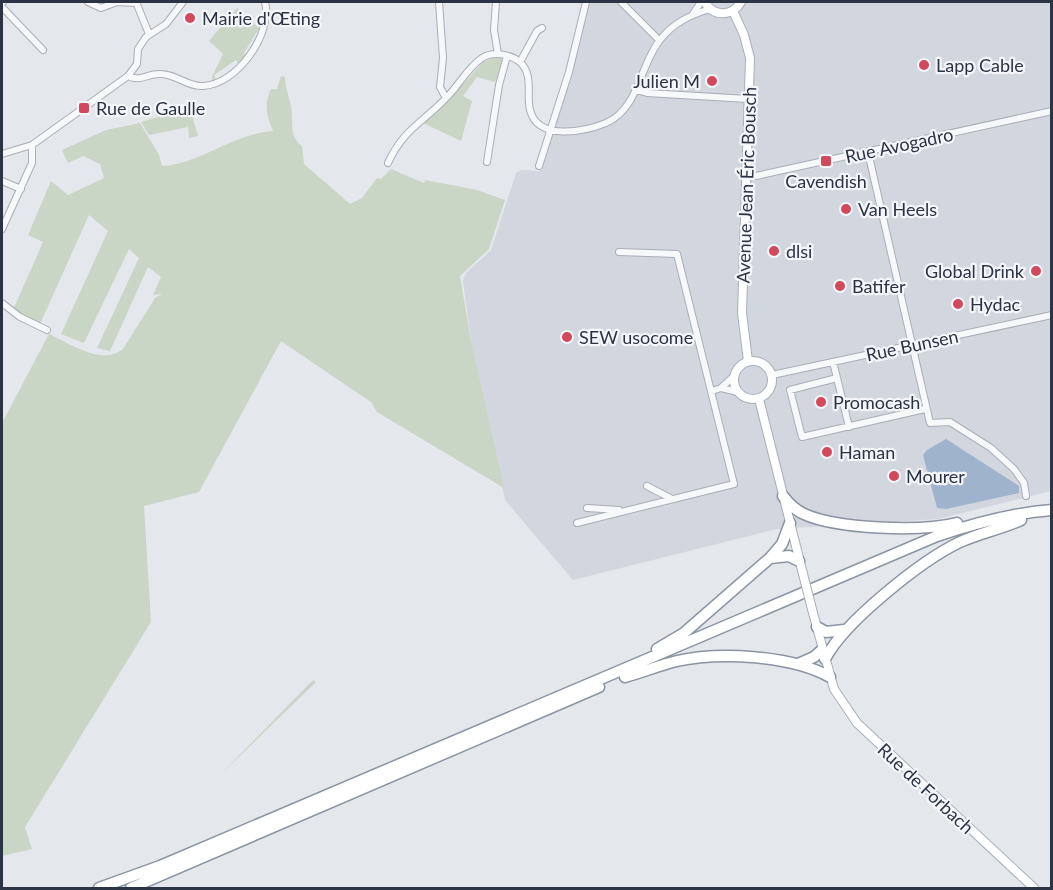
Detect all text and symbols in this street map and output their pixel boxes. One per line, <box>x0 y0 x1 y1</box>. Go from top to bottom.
place label: Mairie d'Œting <box>202 7 320 29</box>
marker: Mairie d'Œting <box>183 11 197 25</box>
place label: Lapp Cable <box>936 54 1024 76</box>
marker: Lapp Cable <box>917 58 931 72</box>
place label: Julien M <box>633 70 700 92</box>
marker: Julien M <box>705 74 719 88</box>
street label: Avenue Jean Éric Bousch <box>732 86 760 284</box>
place label: Rue de Gaulle <box>96 97 205 119</box>
marker: Rue de Gaulle <box>77 101 91 115</box>
street label: Rue Avogadro <box>843 123 955 167</box>
marker: Cavendish <box>819 154 833 168</box>
place label: Cavendish <box>785 170 867 192</box>
place label: Van Heels <box>858 198 937 220</box>
marker: Van Heels <box>839 202 853 216</box>
place label: dlsi <box>786 240 812 262</box>
marker: dlsi <box>767 244 781 258</box>
place label: Global Drink <box>925 260 1025 282</box>
marker: Global Drink <box>1029 264 1043 278</box>
place label: Batifer <box>852 275 906 297</box>
marker: Batifer <box>833 279 847 293</box>
place label: Hydac <box>970 293 1021 315</box>
marker: Hydac <box>951 297 965 311</box>
street label: Rue Bunsen <box>864 324 960 366</box>
place label: SEW usocome <box>579 326 693 348</box>
marker: SEW usocome <box>560 330 574 344</box>
place label: Promocash <box>833 391 920 413</box>
marker: Promocash <box>814 395 828 409</box>
place label: Haman <box>839 441 895 463</box>
marker: Haman <box>820 445 834 459</box>
place label: Mourer <box>906 465 965 487</box>
marker: Mourer <box>887 469 901 483</box>
street label: Rue de Forbach <box>873 738 979 838</box>

